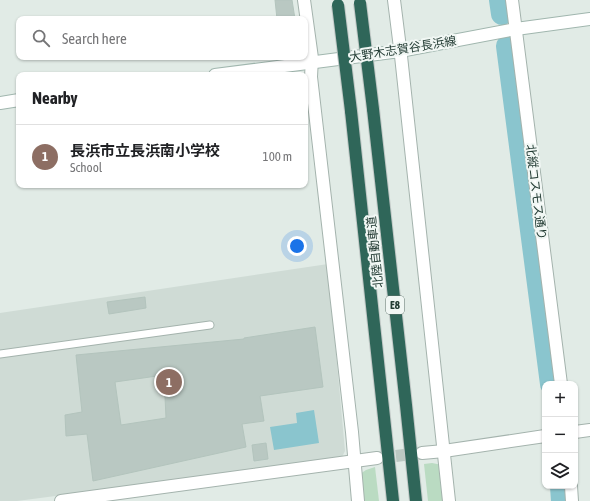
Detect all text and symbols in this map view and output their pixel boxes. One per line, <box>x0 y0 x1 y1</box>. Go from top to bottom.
search box <box>16 16 308 60</box>
icon: search <box>30 27 52 49</box>
text: Search here <box>62 30 127 47</box>
street label: 大野木志賀谷長浜線 <box>349 34 457 64</box>
text: Nearby <box>32 88 78 108</box>
text: 長浜市立長浜南小学校 <box>70 142 220 159</box>
street label: 北縦コスモス通り <box>523 143 549 241</box>
text: 1 <box>42 149 48 164</box>
text: 100 m <box>263 149 292 164</box>
text: School <box>70 160 102 175</box>
street label: 北陸自動車道 <box>364 215 386 289</box>
your location <box>287 236 307 256</box>
road number: E8 <box>386 296 404 314</box>
pin: 1 <box>156 367 182 397</box>
map controls <box>542 381 578 489</box>
button: + <box>542 381 578 417</box>
button: − <box>542 417 578 453</box>
button: layers <box>542 453 578 489</box>

